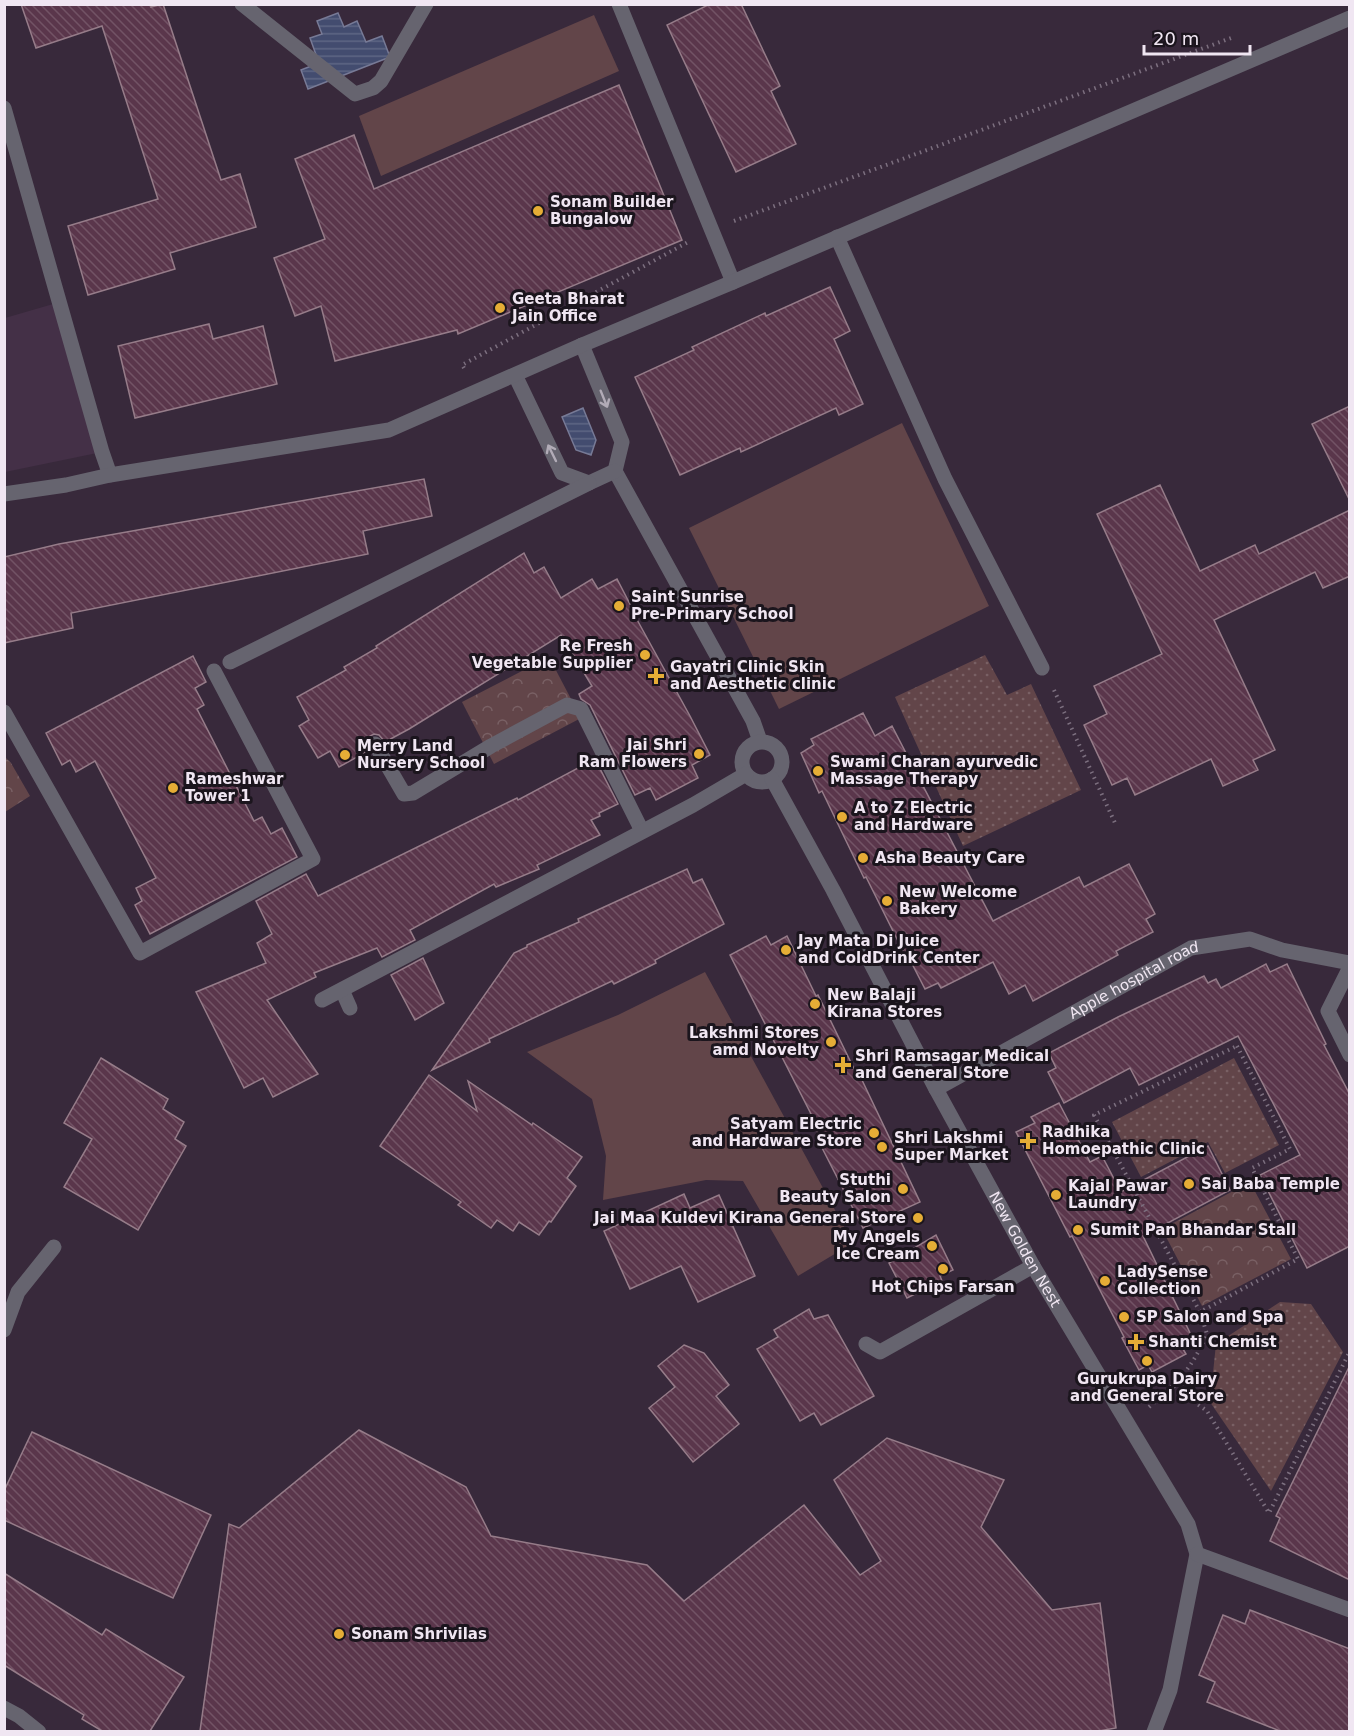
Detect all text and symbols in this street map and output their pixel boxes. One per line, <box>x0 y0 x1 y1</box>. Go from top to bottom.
scale bar <box>1144 18 1250 56</box>
text: 20 m <box>1153 28 1199 49</box>
place label: Sonam Builder Bungalow <box>550 193 674 228</box>
marker: Sonam Builder Bungalow <box>531 204 545 218</box>
place label: Geeta Bharat Jain Office <box>511 290 624 325</box>
marker: Geeta Bharat Jain Office <box>493 301 507 315</box>
one-way arrow <box>599 390 610 408</box>
one-way arrow <box>546 444 558 462</box>
place label: Saint Sunrise Pre-Primary School <box>631 588 794 623</box>
marker: Saint Sunrise Pre-Primary School <box>612 599 626 613</box>
place label: Re Fresh Vegetable Supplier <box>472 637 634 672</box>
marker: Re Fresh Vegetable Supplier <box>638 648 652 662</box>
place label: Gayatri Clinic Skin and Aesthetic clinic <box>670 658 836 693</box>
marker: Gayatri Clinic Skin and Aesthetic clinic <box>647 667 665 685</box>
place label: Jai Shri Ram Flowers <box>578 736 687 771</box>
place label: Merry Land Nursery School <box>357 737 485 772</box>
marker: Jai Shri Ram Flowers <box>692 747 706 761</box>
marker: Merry Land Nursery School <box>338 748 352 762</box>
place label: Swami Charan ayurvedic Massage Therapy <box>830 753 1038 788</box>
marker: Swami Charan ayurvedic Massage Therapy <box>811 764 825 778</box>
place label: Rameshwar Tower 1 <box>185 770 284 805</box>
marker: Rameshwar Tower 1 <box>166 781 180 795</box>
place label: A to Z Electric and Hardware <box>854 799 973 834</box>
marker: A to Z Electric and Hardware <box>835 810 849 824</box>
place label: Asha Beauty Care <box>875 849 1025 867</box>
marker: Asha Beauty Care <box>856 851 870 865</box>
place label: New Welcome Bakery <box>899 883 1017 918</box>
marker: New Welcome Bakery <box>880 894 894 908</box>
place label: Jay Mata Di Juice and ColdDrink Center <box>797 932 980 967</box>
street label: Apple hospital road <box>1066 938 1200 1023</box>
marker: Jay Mata Di Juice and ColdDrink Center <box>779 943 793 957</box>
place label: New Balaji Kirana Stores <box>827 986 942 1021</box>
marker: New Balaji Kirana Stores <box>808 997 822 1011</box>
place label: Lakshmi Stores amd Novelty <box>689 1024 819 1059</box>
marker: Lakshmi Stores amd Novelty <box>824 1035 838 1049</box>
place label: Shri Ramsagar Medical and General Store <box>855 1047 1049 1082</box>
marker: Shri Ramsagar Medical and General Store <box>836 1058 850 1072</box>
place label: Satyam Electric and Hardware Store <box>692 1115 862 1150</box>
place label: Radhika Homoepathic Clinic <box>1042 1123 1205 1158</box>
marker: Satyam Electric and Hardware Store <box>867 1126 881 1140</box>
place label: Shri Lakshmi Super Market <box>894 1129 1008 1164</box>
marker: Radhika Homoepathic Clinic <box>1019 1132 1037 1150</box>
marker: Shri Lakshmi Super Market <box>875 1140 889 1154</box>
place label: Stuthi Beauty Salon <box>779 1171 891 1206</box>
place label: Sai Baba Temple <box>1201 1175 1340 1193</box>
place label: Kajal Pawar Laundry <box>1068 1177 1168 1212</box>
marker: Sai Baba Temple <box>1182 1177 1196 1191</box>
marker: Stuthi Beauty Salon <box>896 1182 910 1196</box>
street label: New Golden Nest <box>985 1188 1065 1310</box>
marker: Kajal Pawar Laundry <box>1049 1188 1063 1202</box>
place label: Jai Maa Kuldevi Kirana General Store <box>593 1209 906 1227</box>
marker: Jai Maa Kuldevi Kirana General Store <box>911 1211 925 1225</box>
place label: Sumit Pan Bhandar Stall <box>1090 1221 1296 1239</box>
marker: Sumit Pan Bhandar Stall <box>1071 1223 1085 1237</box>
place label: My Angels Ice Cream <box>833 1228 920 1263</box>
marker: My Angels Ice Cream <box>925 1239 939 1253</box>
marker: Hot Chips Farsan <box>936 1262 950 1276</box>
place label: LadySense Collection <box>1117 1263 1208 1298</box>
marker: LadySense Collection <box>1098 1274 1112 1288</box>
place label: Hot Chips Farsan <box>871 1278 1015 1296</box>
place label: SP Salon and Spa <box>1136 1308 1284 1326</box>
marker: SP Salon and Spa <box>1117 1310 1131 1324</box>
place label: Shanti Chemist <box>1148 1333 1277 1351</box>
marker: Shanti Chemist <box>1129 1335 1143 1349</box>
marker: Gurukrupa Dairy and General Store <box>1140 1354 1154 1368</box>
place label: Gurukrupa Dairy and General Store <box>1070 1370 1224 1405</box>
place label: Sonam Shrivilas <box>351 1625 487 1643</box>
marker: Sonam Shrivilas <box>332 1627 346 1641</box>

